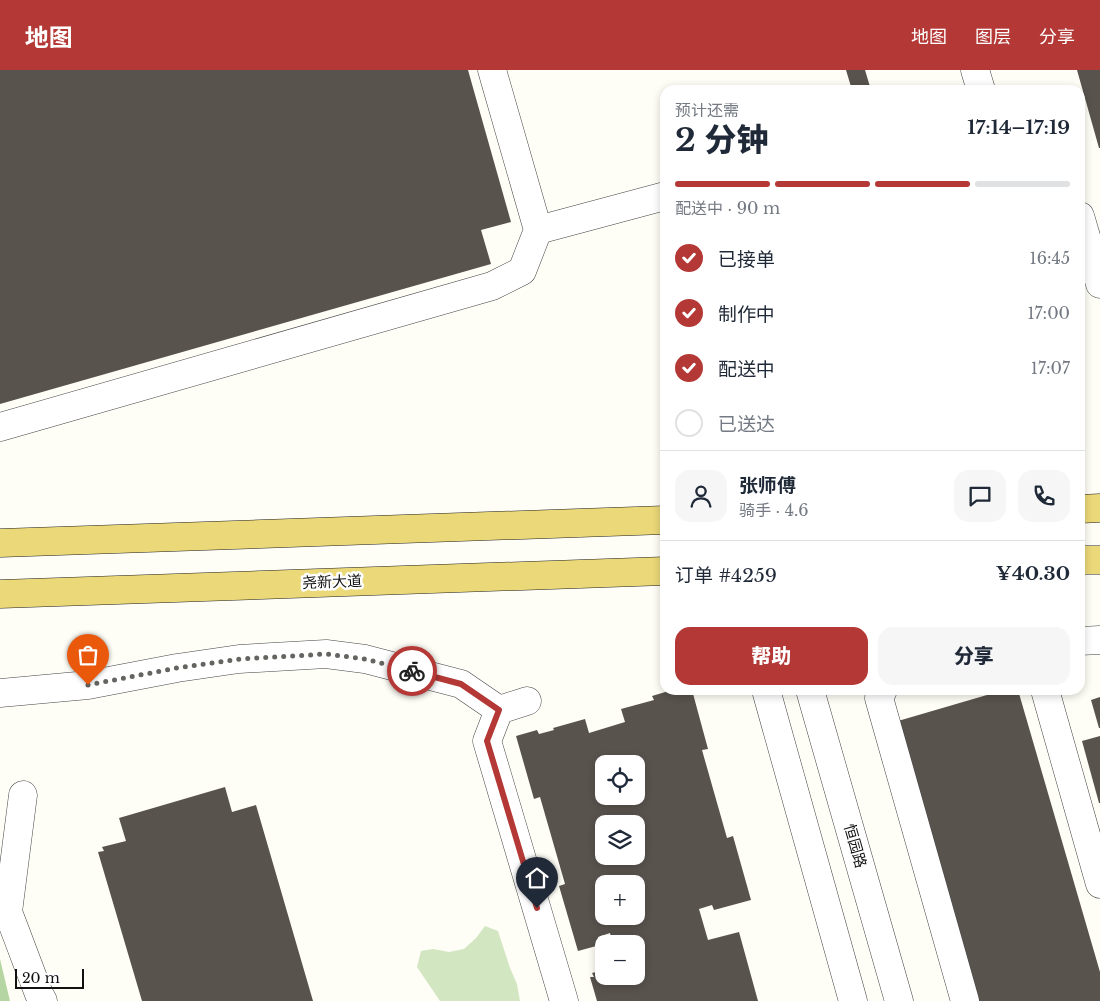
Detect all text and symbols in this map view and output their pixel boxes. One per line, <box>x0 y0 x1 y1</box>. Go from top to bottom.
text: 地图 <box>25 23 73 52</box>
text: 地图 <box>911 26 947 48</box>
text: 图层 <box>975 26 1011 48</box>
text: 分享 <box>1039 26 1075 48</box>
text: 预计还需 <box>675 100 739 120</box>
text: 17:14–17:19 <box>967 116 1070 139</box>
text: 2 分钟 <box>675 120 768 160</box>
text: 配送中 · 90 m <box>675 198 780 218</box>
icon: check <box>675 244 703 272</box>
text: 已接单 <box>718 248 775 271</box>
text: 16:45 <box>1030 248 1070 268</box>
icon: check <box>675 299 703 327</box>
text: 制作中 <box>718 303 775 326</box>
text: 17:00 <box>1027 303 1070 323</box>
icon: check <box>675 354 703 382</box>
text: 配送中 <box>718 358 775 381</box>
text: 17:07 <box>1031 358 1070 378</box>
text: 已送达 <box>718 413 775 436</box>
button: person <box>675 470 727 522</box>
button: chat <box>954 470 1006 522</box>
button: phone <box>1018 470 1070 522</box>
text: 张师傅 <box>739 474 796 497</box>
text: 骑手 · 4.6 <box>739 500 808 520</box>
text: ¥40.30 <box>996 562 1070 585</box>
text: 订单 #4259 <box>675 564 777 587</box>
street label: 尧新大道 <box>302 571 362 592</box>
button: 帮助 <box>675 627 868 685</box>
button: 分享 <box>878 627 1070 685</box>
pin <box>67 634 109 685</box>
icon: bag <box>74 641 102 669</box>
courier <box>387 646 437 696</box>
icon: bike <box>398 657 426 685</box>
map controls <box>595 755 645 985</box>
button: locate <box>595 755 645 805</box>
button: layers <box>595 815 645 865</box>
street label: 恒园路 <box>840 822 871 870</box>
pin <box>516 857 558 908</box>
icon: home <box>523 864 551 892</box>
button: + <box>595 875 645 925</box>
button: − <box>595 935 645 985</box>
scale bar <box>15 966 84 989</box>
text: 20 m <box>22 969 60 987</box>

